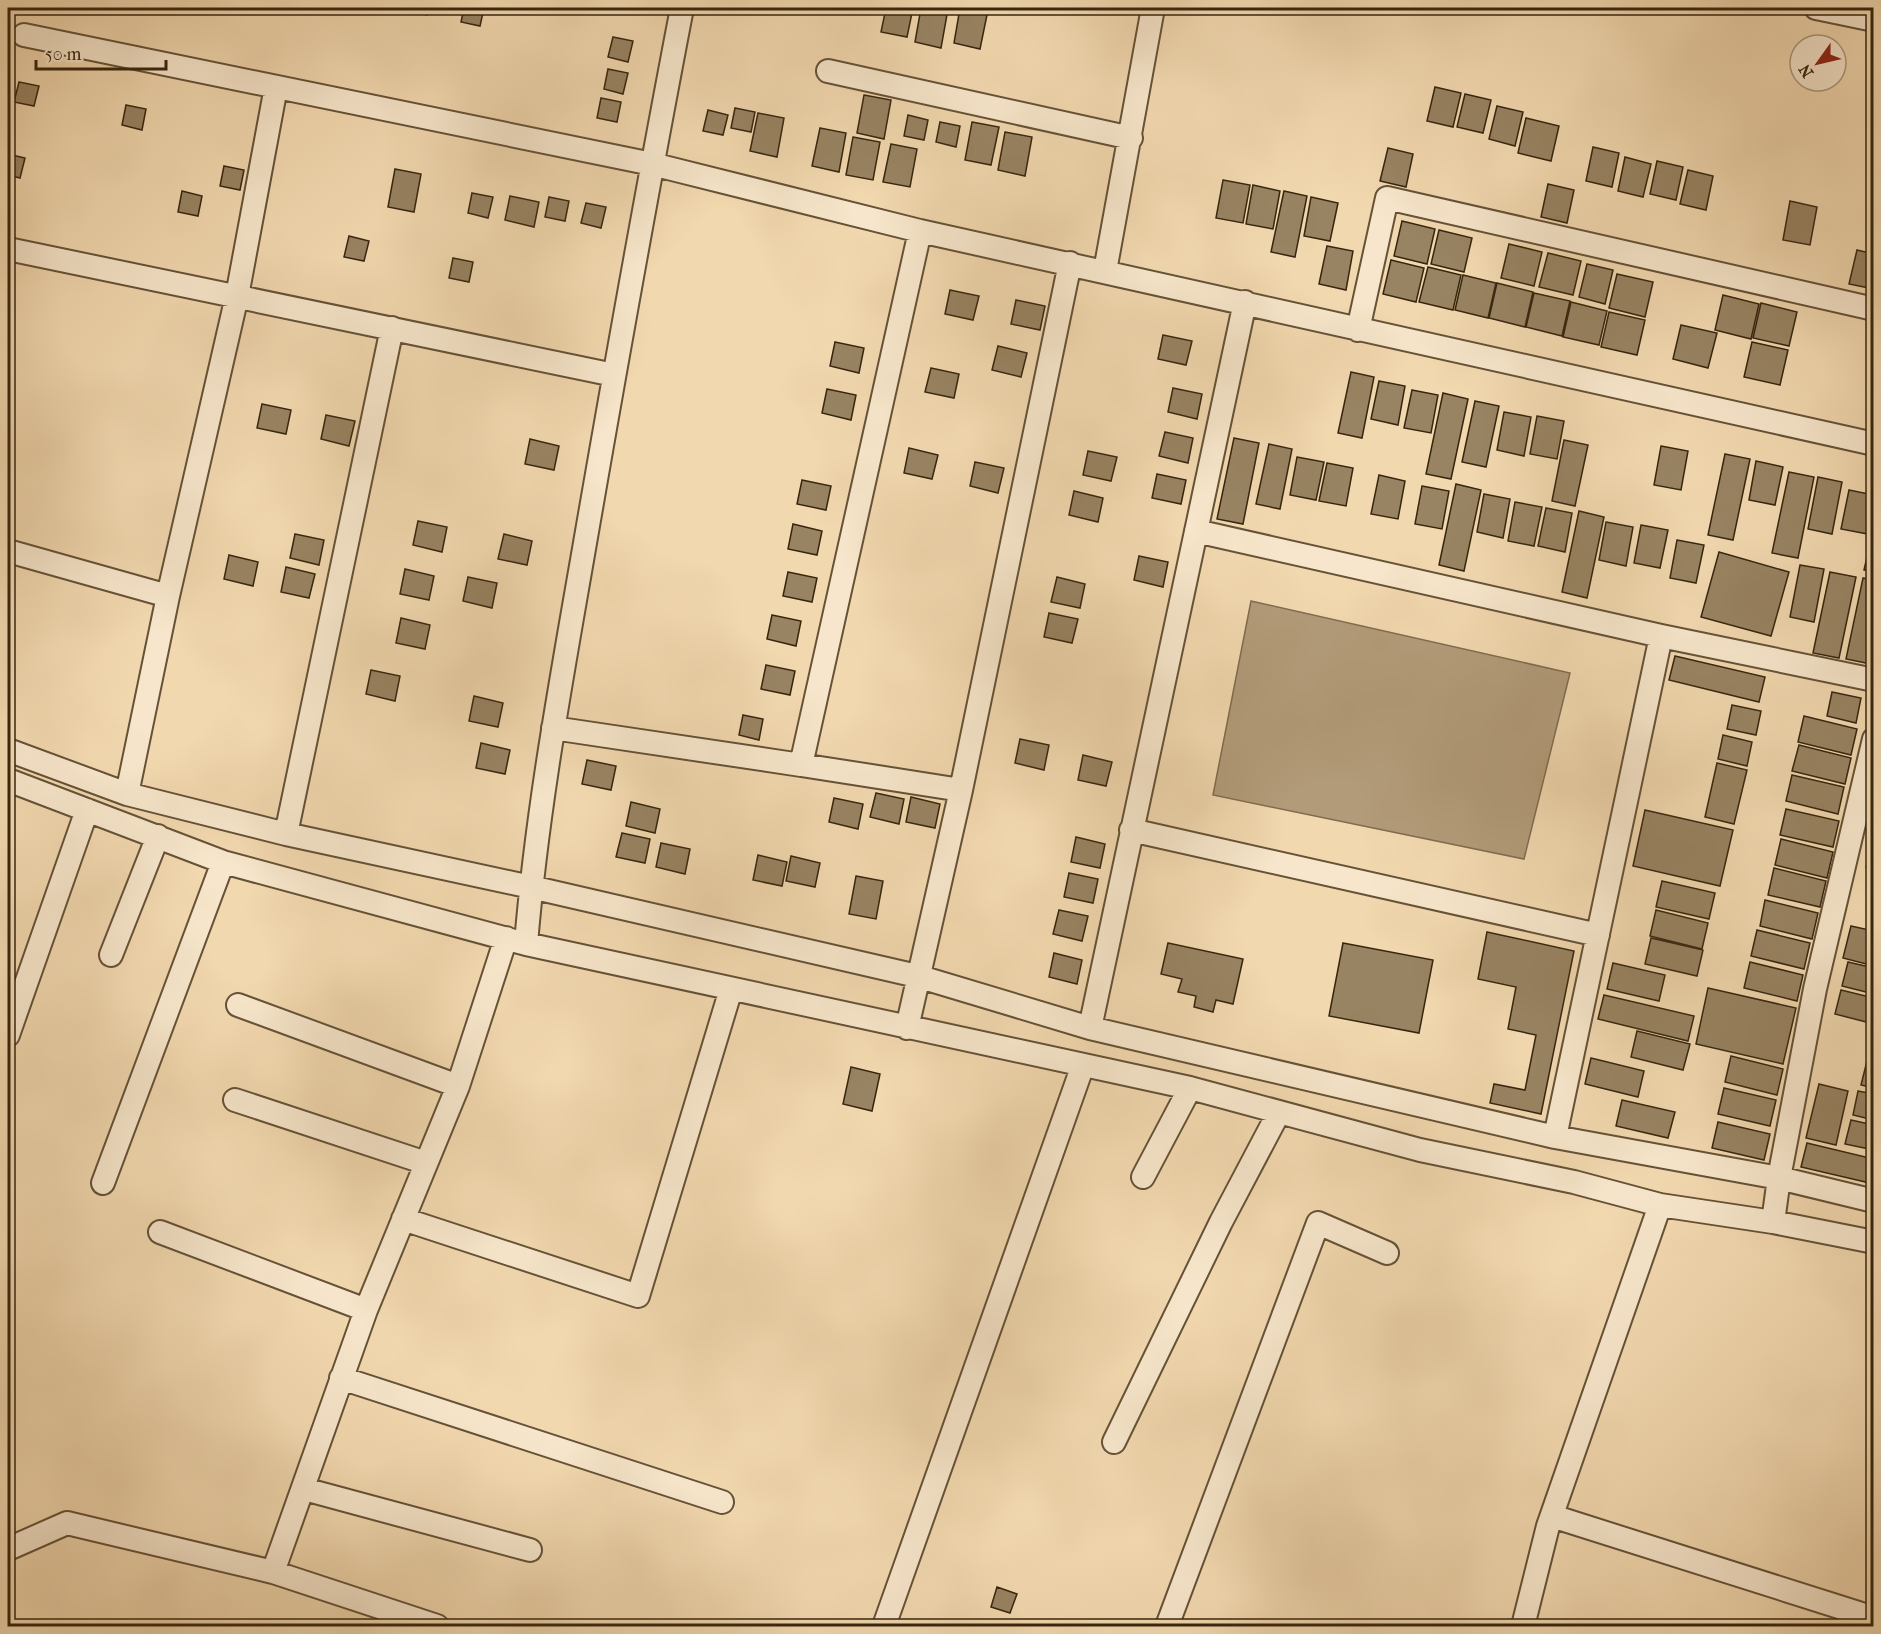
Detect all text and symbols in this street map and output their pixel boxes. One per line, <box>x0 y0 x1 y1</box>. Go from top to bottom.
scale bar <box>36 33 166 71</box>
north arrow <box>1788 33 1848 93</box>
text: 50 m <box>45 44 82 65</box>
text: N <box>1794 60 1817 81</box>

